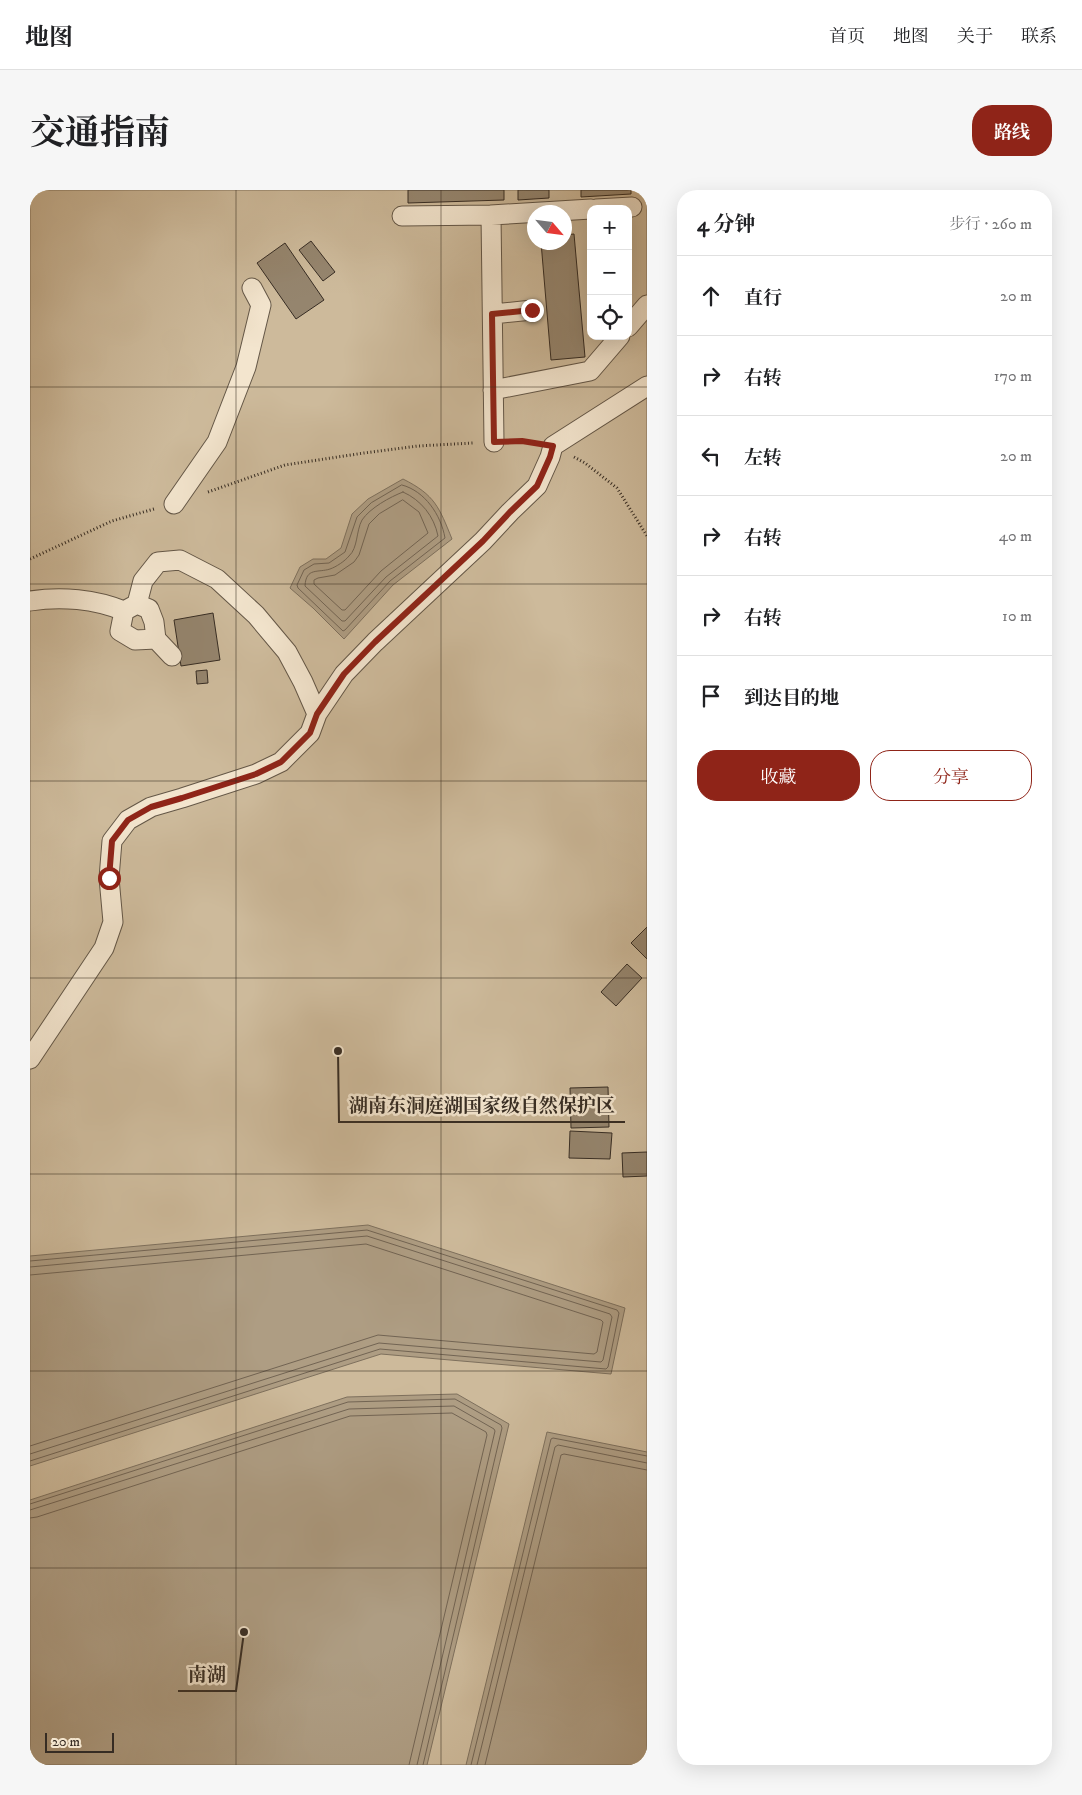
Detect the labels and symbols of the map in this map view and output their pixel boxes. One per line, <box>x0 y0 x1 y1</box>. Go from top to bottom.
north arrow <box>527 205 572 250</box>
route end <box>521 299 544 322</box>
route start <box>98 867 121 890</box>
callout: 湖南东洞庭湖国家级自然保护区 <box>339 1088 625 1122</box>
text: 湖南东洞庭湖国家级自然保护区 <box>349 1095 615 1118</box>
callout: 南湖 <box>178 1657 236 1691</box>
text: 南湖 <box>188 1664 226 1687</box>
scale bar <box>45 1730 114 1753</box>

